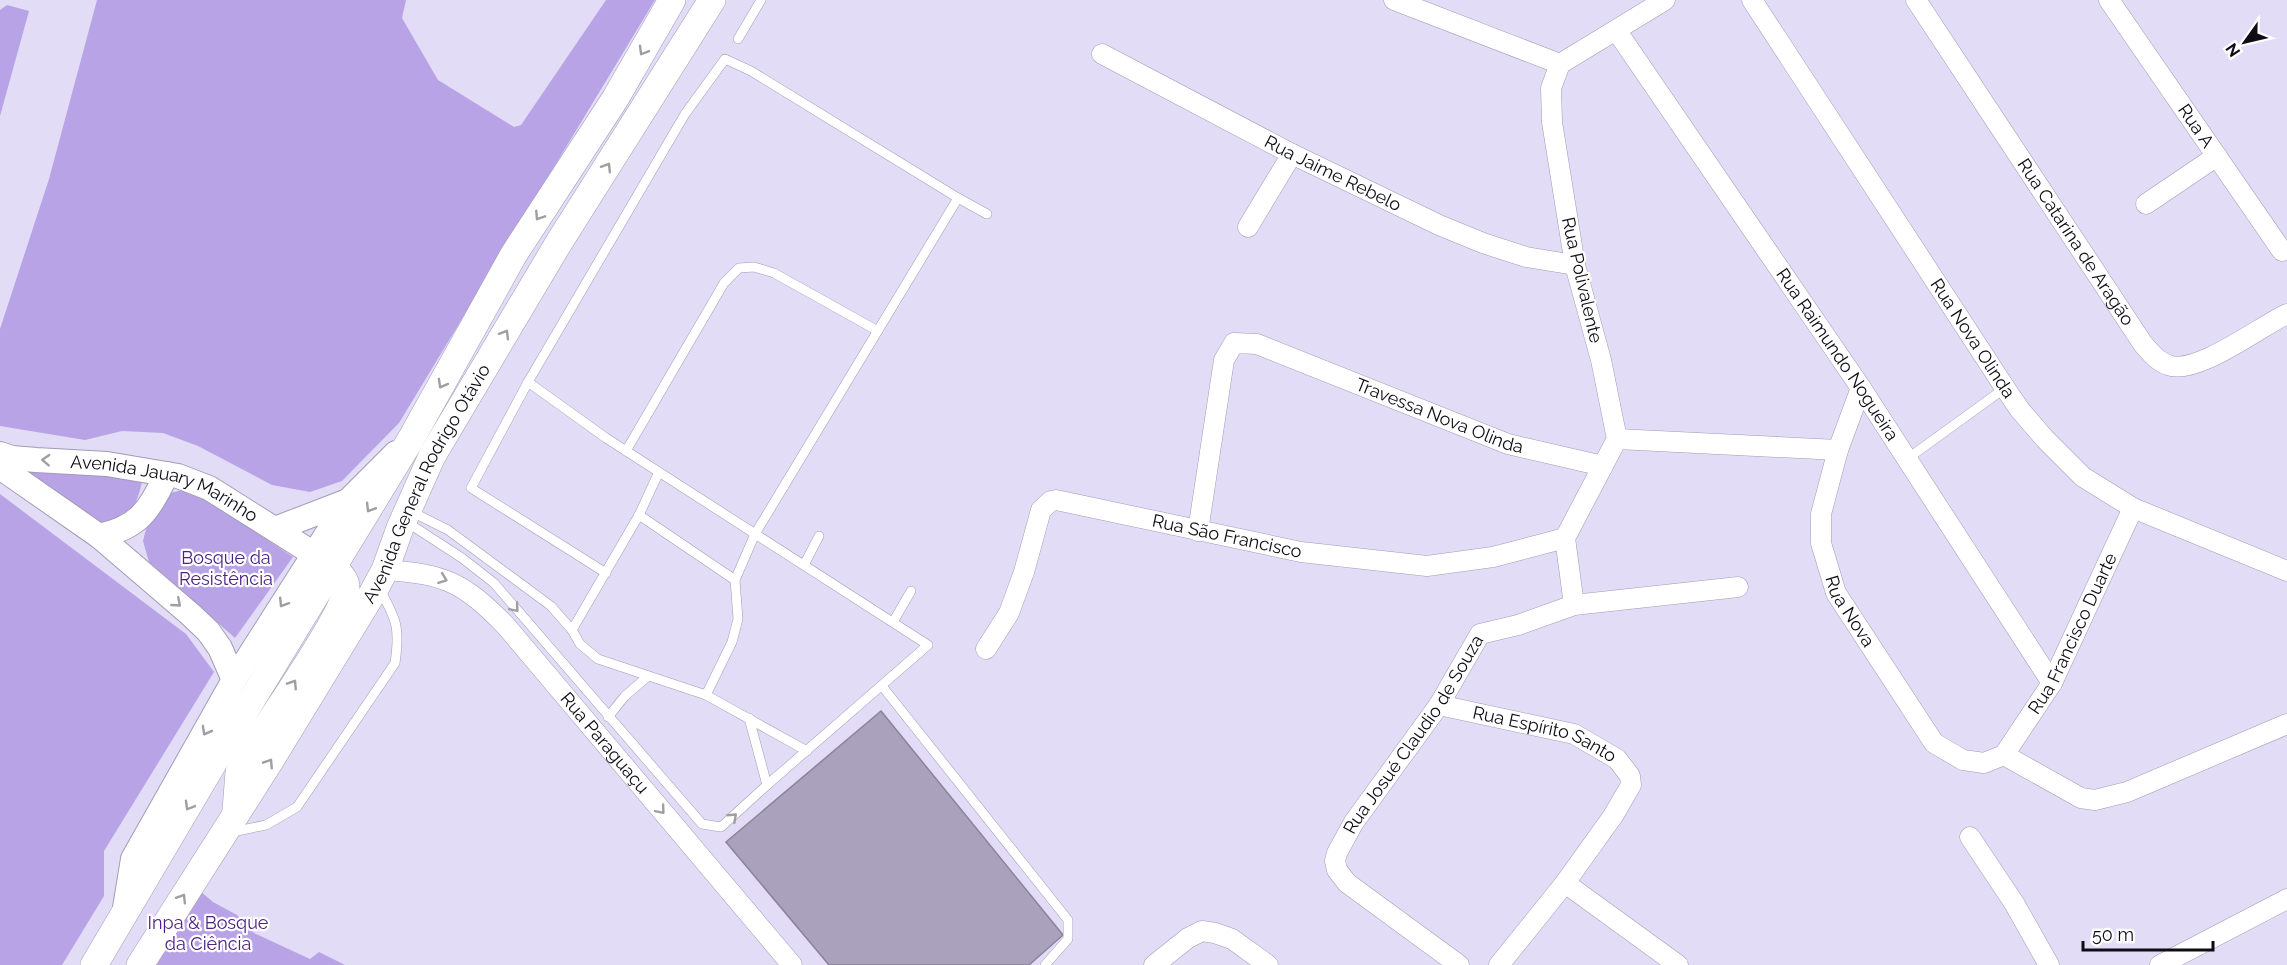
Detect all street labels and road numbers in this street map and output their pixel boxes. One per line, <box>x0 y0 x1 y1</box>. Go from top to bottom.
street label: Rua A <box>2174 100 2219 152</box>
street label: Rua Jaime Rebelo <box>1261 131 1405 215</box>
street label: Rua Catarina de Aragão <box>2014 154 2139 329</box>
street label: Rua Polivalente <box>1558 215 1607 345</box>
street label: Rua Raimundo Nogueira <box>1772 264 1903 444</box>
street label: Rua Nova Olinda <box>1926 274 2020 402</box>
street label: Avenida General Rodrigo Otávio <box>358 360 494 607</box>
street label: Travessa Nova Olinda <box>1353 373 1526 457</box>
street label: Avenida Jauary Marinho <box>70 451 262 526</box>
street label: Rua São Francisco <box>1150 510 1304 562</box>
street label: Rua Francisco Duarte <box>2023 549 2121 718</box>
street label: Rua Nova <box>1821 573 1879 651</box>
street label: Rua Josué Claudio de Souza <box>1339 631 1487 837</box>
street label: Rua Paraguaçu <box>556 688 654 798</box>
street label: Rua Espírito Santo <box>1471 702 1621 767</box>

